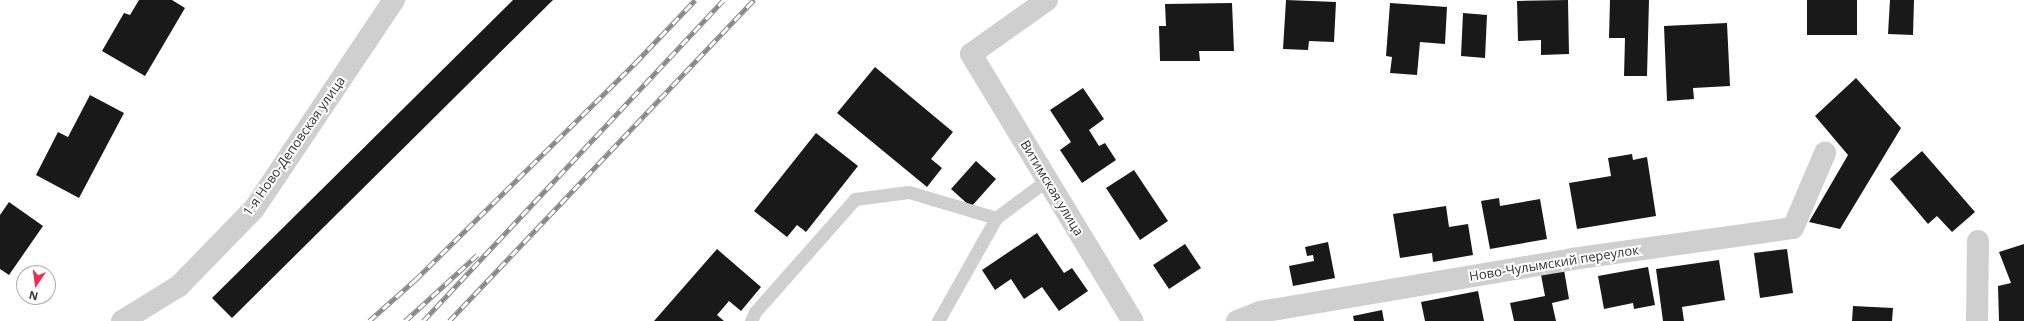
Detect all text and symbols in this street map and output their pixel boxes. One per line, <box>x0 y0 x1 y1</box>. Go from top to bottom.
street label: 1-я Ново-Деповская улица <box>240 73 348 219</box>
street label: Витимская улица <box>1017 137 1087 239</box>
street label: Ново-Чулымский переулок <box>1468 242 1640 284</box>
north arrow <box>16 265 56 305</box>
text: N <box>27 288 39 305</box>

